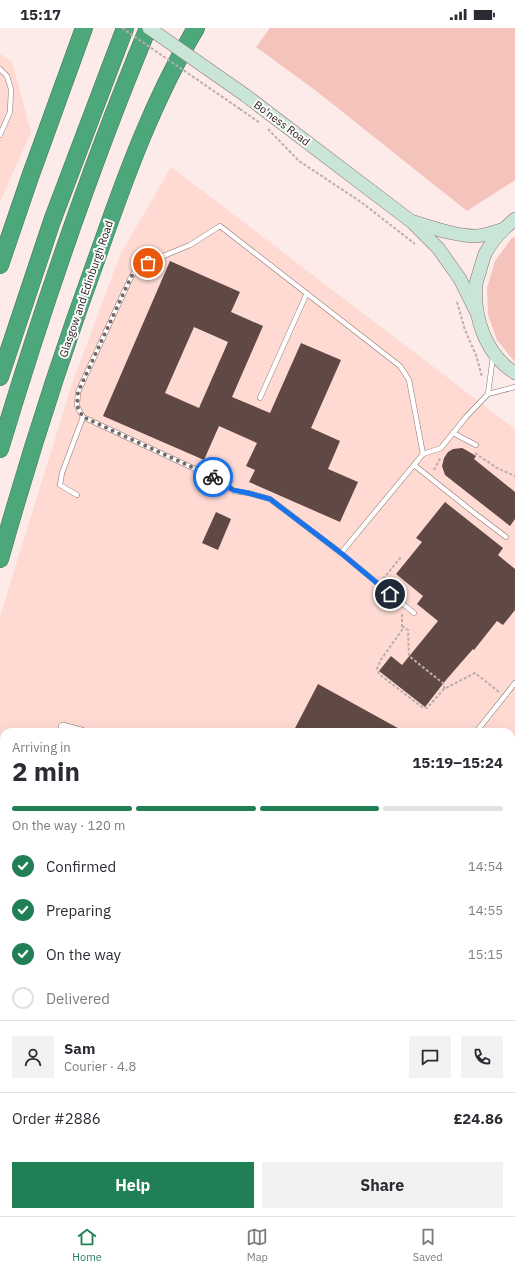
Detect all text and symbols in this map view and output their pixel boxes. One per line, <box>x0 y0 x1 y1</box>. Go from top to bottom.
text: 15:17 <box>20 5 61 24</box>
street label: Bo'ness Road <box>251 97 313 149</box>
street label: Glasgow and Edinburgh Road <box>56 219 116 359</box>
pin <box>131 246 165 280</box>
icon: bag <box>137 252 159 274</box>
courier <box>193 457 233 497</box>
icon: bike <box>202 466 224 488</box>
pin <box>373 577 407 611</box>
icon: home <box>379 583 401 605</box>
text: Arriving in <box>12 739 71 756</box>
text: 15:19–15:24 <box>412 753 503 772</box>
text: 2 min <box>12 754 80 788</box>
text: On the way · 120 m <box>12 817 125 834</box>
icon: check <box>12 855 34 877</box>
text: Confirmed <box>46 857 116 876</box>
text: 14:54 <box>468 858 503 875</box>
icon: check <box>12 899 34 921</box>
text: Preparing <box>46 901 111 920</box>
text: 14:55 <box>468 902 503 919</box>
icon: check <box>12 943 34 965</box>
text: On the way <box>46 945 121 964</box>
text: 15:15 <box>468 946 503 963</box>
text: Delivered <box>46 989 110 1008</box>
button: person <box>12 1036 54 1078</box>
button: chat <box>409 1036 451 1078</box>
button: phone <box>461 1036 503 1078</box>
text: Sam <box>64 1039 95 1058</box>
text: Courier · 4.8 <box>64 1058 136 1075</box>
text: Order #2886 <box>12 1109 101 1128</box>
text: £24.86 <box>454 1109 503 1128</box>
button: Help <box>12 1162 254 1208</box>
button: Share <box>262 1162 503 1208</box>
tab: Home <box>72 1226 102 1264</box>
tab: Map <box>246 1226 268 1264</box>
tab: Saved <box>413 1226 443 1264</box>

